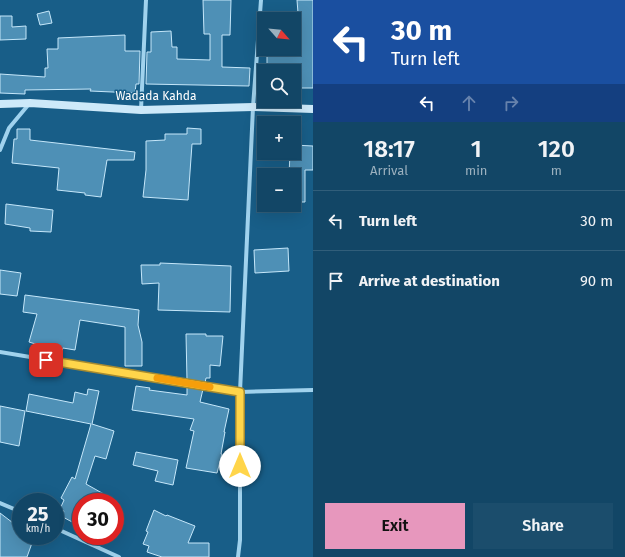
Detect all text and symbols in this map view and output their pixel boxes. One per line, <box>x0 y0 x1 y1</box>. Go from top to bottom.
north arrow <box>257 12 301 56</box>
map controls <box>257 12 301 212</box>
text: 30 m <box>391 14 452 47</box>
icon: left <box>325 16 377 68</box>
text: Turn left <box>391 48 460 70</box>
button: search <box>257 64 301 108</box>
street label: Wadada Kahda <box>116 89 196 103</box>
icon: left <box>416 92 438 114</box>
icon: ahead <box>458 92 480 114</box>
icon: right <box>500 92 522 114</box>
button: + <box>257 116 301 160</box>
text: 18:17 <box>363 135 415 163</box>
text: 1 <box>471 135 482 163</box>
text: 120 <box>538 135 575 163</box>
text: Arrival <box>370 163 408 178</box>
text: min <box>465 163 487 178</box>
text: m <box>551 163 562 178</box>
button: − <box>257 168 301 212</box>
icon: left <box>325 210 347 232</box>
text: Turn left <box>359 212 417 230</box>
text: 30 m <box>580 212 613 230</box>
icon: arrive <box>325 270 347 292</box>
text: Arrive at destination <box>359 272 500 290</box>
text: 90 m <box>580 272 613 290</box>
pin <box>29 343 63 377</box>
icon: arrive <box>35 349 57 371</box>
position arrow <box>219 445 261 487</box>
speed limit sign: 30 <box>72 493 124 545</box>
text: 25 <box>27 502 49 526</box>
button: Exit <box>325 503 465 549</box>
button: Share <box>473 503 613 549</box>
text: km/h <box>26 523 50 535</box>

